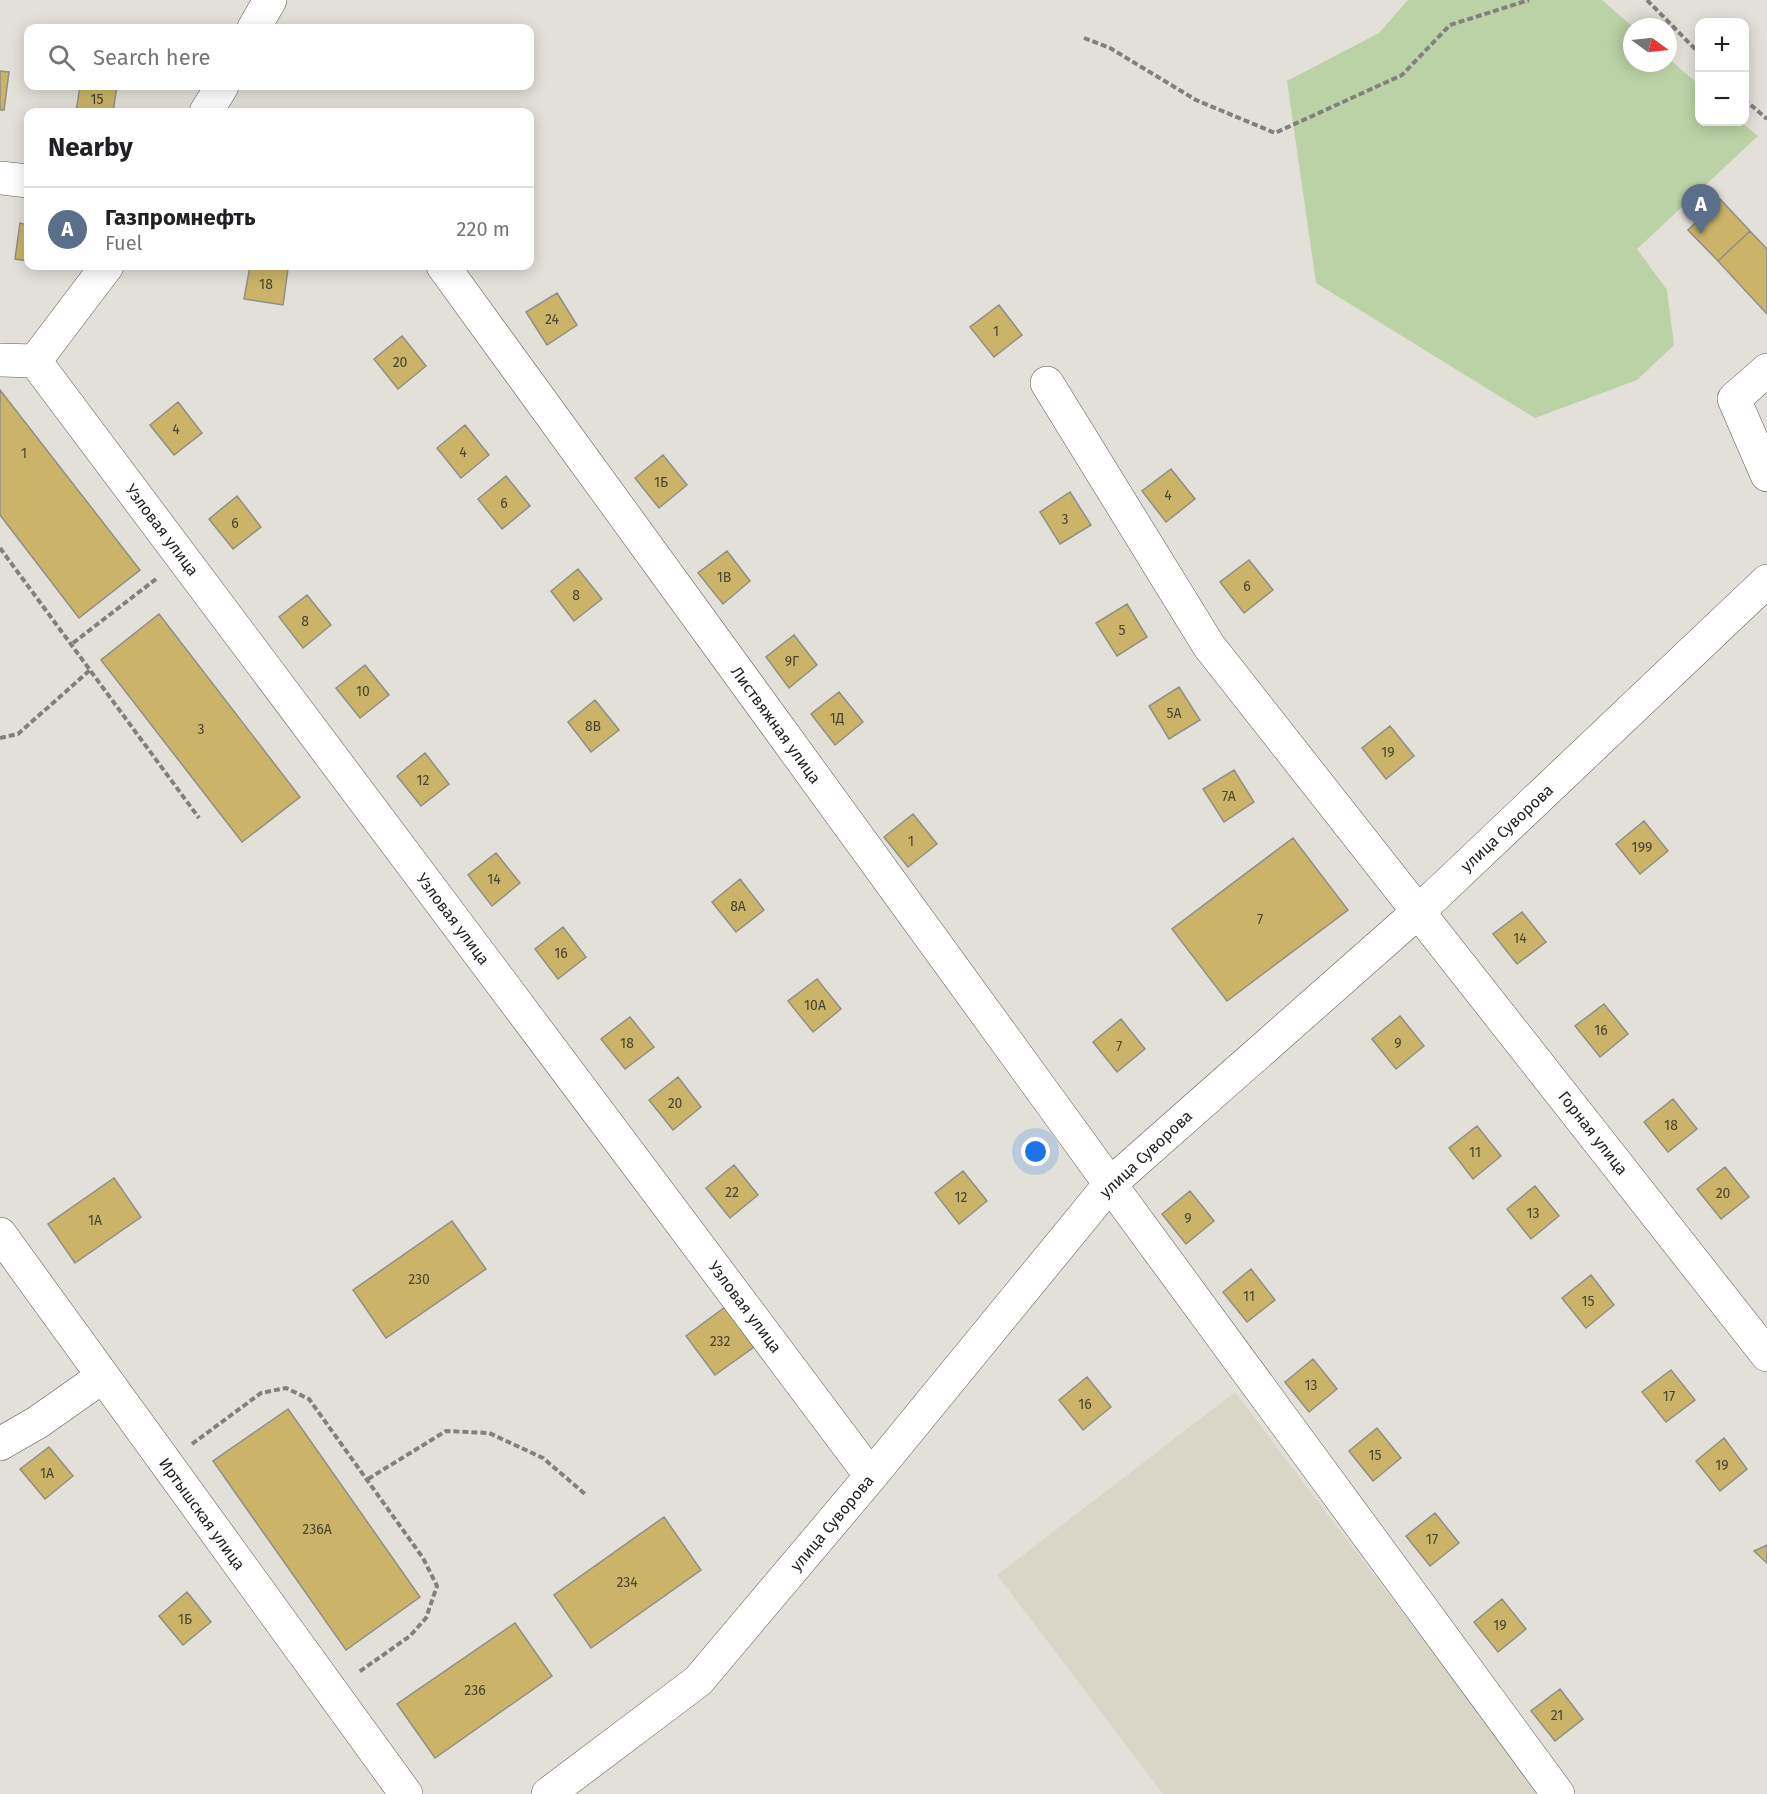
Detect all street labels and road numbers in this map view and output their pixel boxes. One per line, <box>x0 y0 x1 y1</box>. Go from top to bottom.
street label: Узловая улица <box>121 481 203 579</box>
street label: Листвяжная улица <box>727 663 825 787</box>
street label: улица Суворова <box>1457 780 1557 876</box>
street label: Узловая улица <box>412 870 494 968</box>
street label: Горная улица <box>1554 1087 1632 1179</box>
street label: улица Суворова <box>1096 1106 1196 1202</box>
street label: Узловая улица <box>704 1258 786 1356</box>
street label: Иртышская улица <box>155 1454 249 1574</box>
street label: улица Суворова <box>786 1471 878 1575</box>

